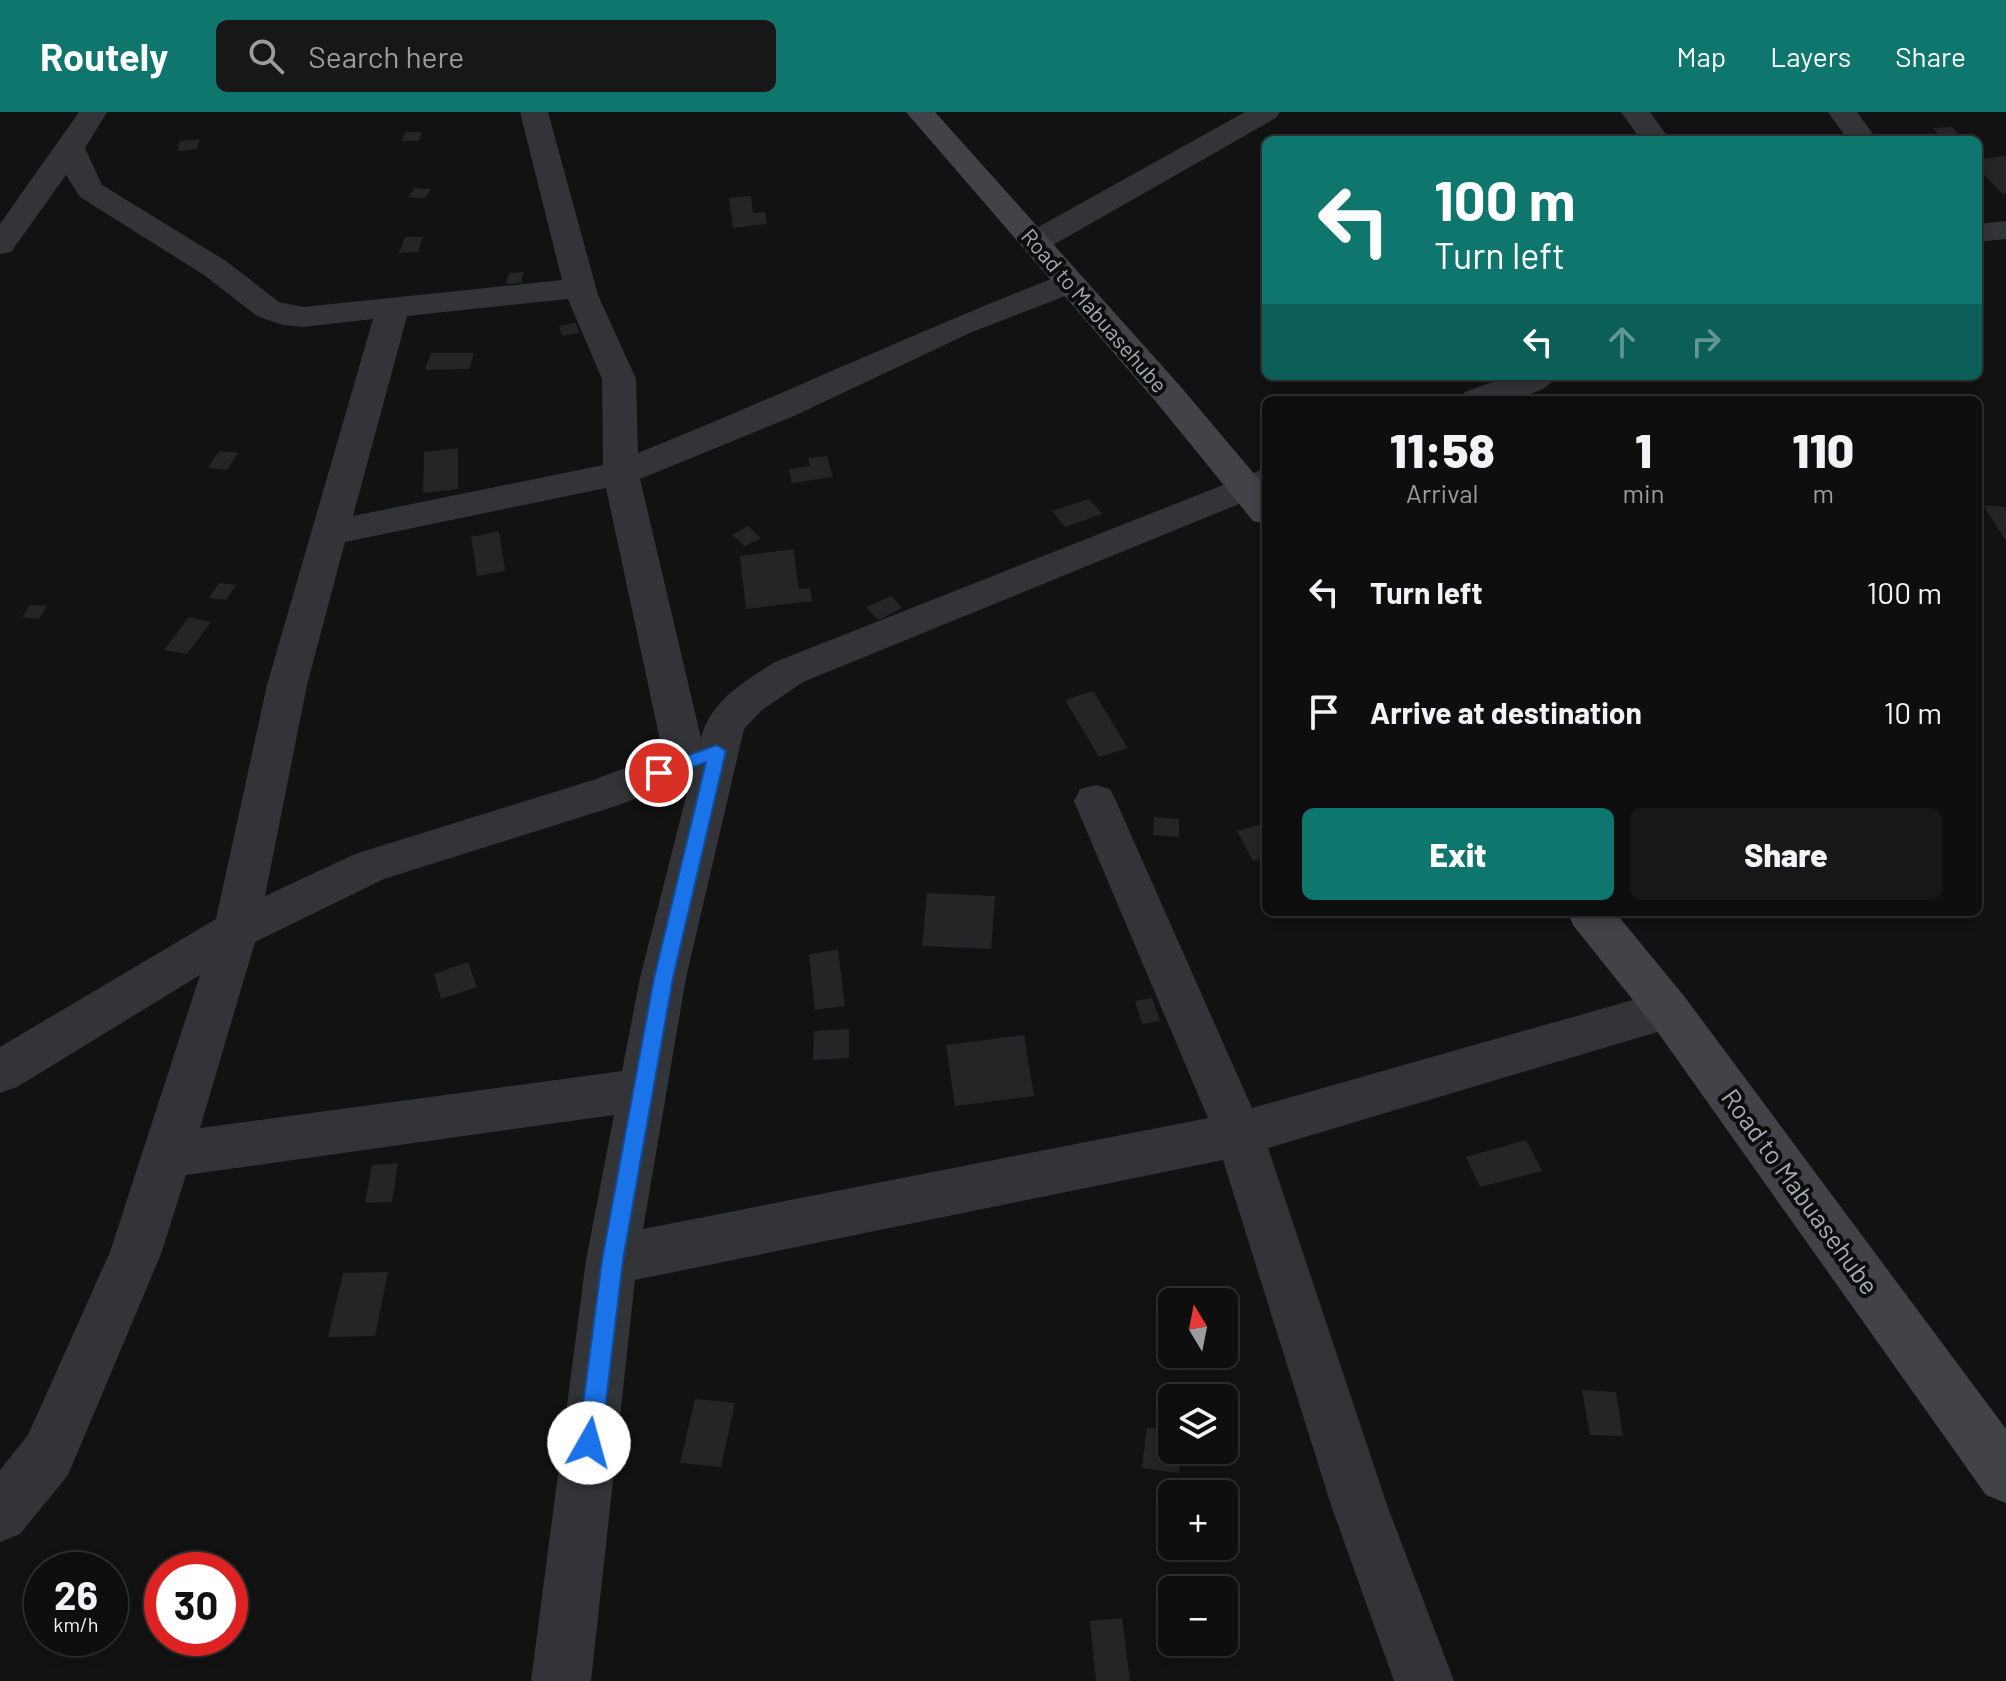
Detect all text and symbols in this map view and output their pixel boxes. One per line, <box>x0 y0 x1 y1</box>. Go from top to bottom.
search box <box>216 20 776 92</box>
text: Routely <box>40 33 168 79</box>
icon: search <box>244 34 288 78</box>
text: Search here <box>308 38 464 74</box>
text: Map <box>1676 39 1726 73</box>
text: Layers <box>1770 39 1851 73</box>
text: Share <box>1895 39 1966 73</box>
text: 100 m <box>1434 165 1576 232</box>
icon: left <box>1302 168 1406 272</box>
street label: Road to Mabuasehube <box>1017 223 1173 397</box>
text: Turn left <box>1434 233 1565 276</box>
icon: left <box>1516 320 1560 364</box>
icon: ahead <box>1600 320 1644 364</box>
icon: right <box>1684 320 1728 364</box>
text: 11:58 <box>1390 420 1495 478</box>
text: 1 <box>1635 420 1652 478</box>
text: 110 <box>1792 420 1854 478</box>
text: Arrival <box>1406 477 1479 508</box>
text: min <box>1622 477 1665 508</box>
text: m <box>1813 477 1834 508</box>
icon: left <box>1302 570 1346 614</box>
text: Turn left <box>1370 574 1483 610</box>
text: 100 m <box>1867 574 1942 610</box>
icon: arrive <box>1302 690 1346 734</box>
text: Arrive at destination <box>1370 694 1642 730</box>
text: 10 m <box>1884 694 1942 730</box>
pin <box>625 739 693 807</box>
icon: arrive <box>637 751 681 795</box>
button: Exit <box>1302 808 1614 900</box>
button: Share <box>1630 808 1942 900</box>
street label: Road to Mabuasehube <box>1716 1082 1886 1300</box>
north arrow <box>1158 1288 1238 1368</box>
map controls <box>1158 1288 1238 1656</box>
button: layers <box>1158 1384 1238 1464</box>
position arrow <box>547 1401 631 1485</box>
button: + <box>1158 1480 1238 1560</box>
speed limit sign: 30 <box>144 1552 248 1656</box>
text: 26 <box>54 1570 98 1618</box>
button: − <box>1158 1576 1238 1656</box>
text: km/h <box>53 1612 99 1636</box>

